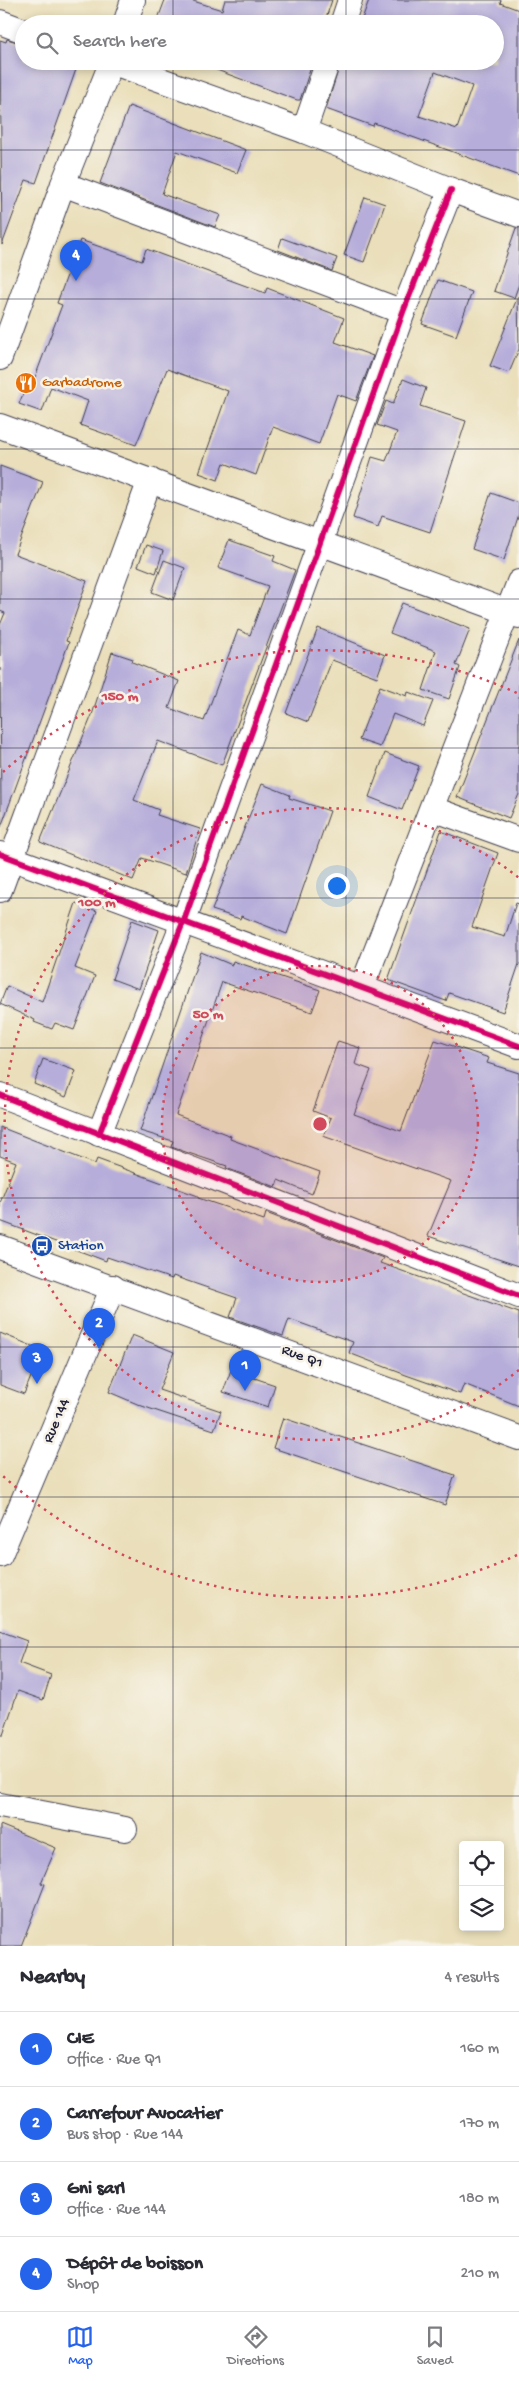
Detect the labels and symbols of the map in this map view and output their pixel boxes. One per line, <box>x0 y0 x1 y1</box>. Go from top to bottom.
pin: 4 <box>60 240 92 281</box>
restaurant icon: Garbadrome <box>14 371 38 395</box>
place label: Garbadrome <box>42 374 122 392</box>
text: 150 m <box>101 688 139 706</box>
your location <box>324 873 350 899</box>
text: 100 m <box>77 894 116 912</box>
text: 50 m <box>193 1006 224 1024</box>
centre of rings <box>311 1115 329 1133</box>
bus stop icon: Station <box>30 1234 54 1258</box>
place label: Station <box>58 1237 104 1255</box>
pin: 2 <box>83 1308 115 1349</box>
street label: Rue Q1 <box>279 1341 325 1373</box>
pin: 3 <box>21 1343 53 1384</box>
pin: 1 <box>229 1350 261 1391</box>
street label: Rue 144 <box>40 1396 74 1446</box>

